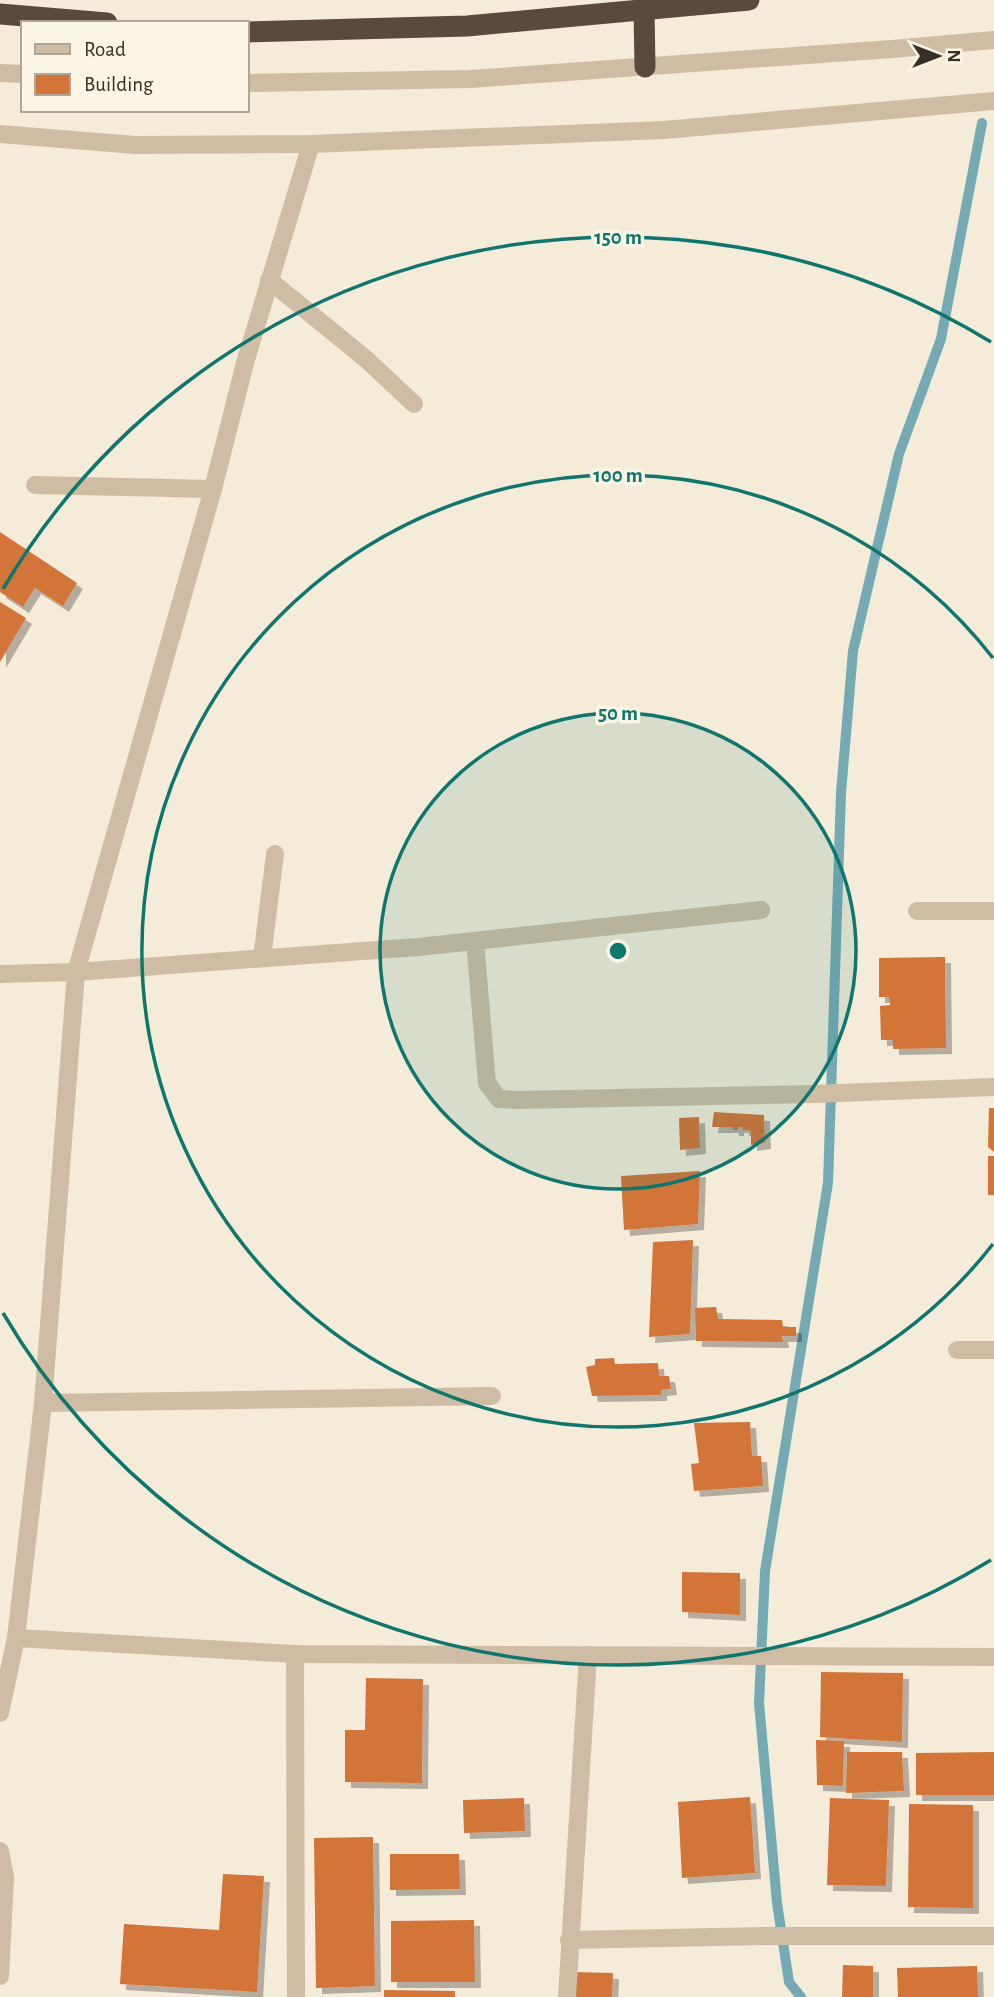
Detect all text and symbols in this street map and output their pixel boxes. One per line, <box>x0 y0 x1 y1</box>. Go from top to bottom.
legend <box>21 21 248 112</box>
north arrow <box>903 21 973 91</box>
text: Road <box>84 39 126 60</box>
text: N <box>944 49 963 63</box>
text: Building <box>84 74 154 95</box>
text: 150 m <box>594 227 642 248</box>
text: 100 m <box>593 465 643 486</box>
text: 50 m <box>598 703 638 724</box>
centre of rings <box>606 939 630 963</box>

